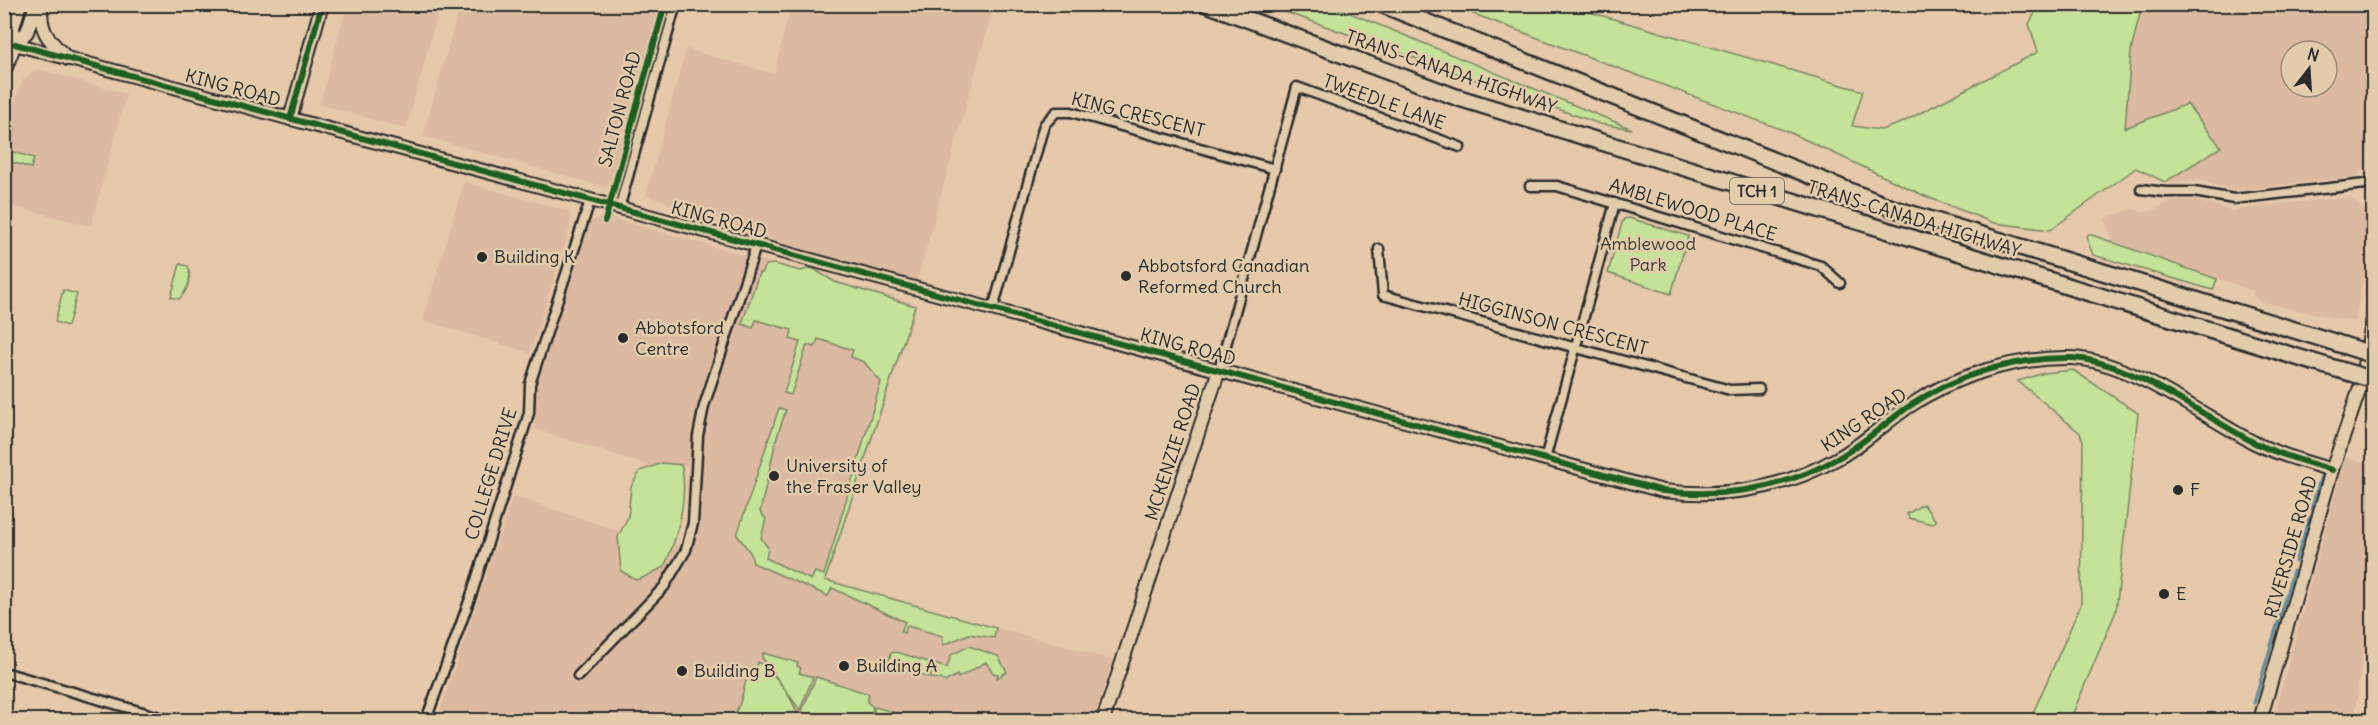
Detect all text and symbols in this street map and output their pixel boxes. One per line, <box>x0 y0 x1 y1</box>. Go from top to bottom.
street label: TRANS-CANADA HIGHWAY <box>1343 25 1560 118</box>
north arrow <box>2279 39 2339 99</box>
text: N <box>2305 43 2322 66</box>
street label: SALTON ROAD <box>593 49 646 169</box>
street label: KING ROAD <box>183 64 284 111</box>
street label: TWEEDLE LANE <box>1320 69 1449 134</box>
street label: KING CRESCENT <box>1069 87 1207 142</box>
street label: AMBLEWOOD PLACE <box>1607 173 1780 246</box>
street label: TRANS-CANADA HIGHWAY <box>1805 175 2024 262</box>
road number: TCH 1 <box>1730 178 1784 204</box>
street label: KING ROAD <box>669 196 770 243</box>
park label: Amblewood Park <box>1600 232 1696 276</box>
place label: Building K <box>494 245 575 268</box>
marker: Building K <box>475 250 489 264</box>
place label: Abbotsford Canadian Reformed Church <box>1138 254 1309 298</box>
marker: Abbotsford Canadian Reformed Church <box>1119 269 1133 283</box>
street label: HIGGINSON CRESCENT <box>1456 287 1650 360</box>
place label: Abbotsford Centre <box>635 316 725 360</box>
street label: KING ROAD <box>1138 323 1239 370</box>
marker: Abbotsford Centre <box>616 331 630 345</box>
street label: MCKENZIE ROAD <box>1139 380 1206 523</box>
street label: KING ROAD <box>1817 383 1911 457</box>
street label: COLLEGE DRIVE <box>459 405 522 543</box>
place label: University of the Fraser Valley <box>786 454 922 498</box>
marker: University of the Fraser Valley <box>767 469 781 483</box>
street label: RIVERSIDE ROAD <box>2259 473 2322 621</box>
place label: F <box>2190 478 2200 501</box>
marker: F <box>2171 483 2185 497</box>
place label: E <box>2176 582 2187 605</box>
marker: E <box>2157 587 2171 601</box>
place label: Building A <box>856 654 937 677</box>
place label: Building B <box>694 659 776 682</box>
marker: Building A <box>837 659 851 673</box>
marker: Building B <box>675 664 689 678</box>

